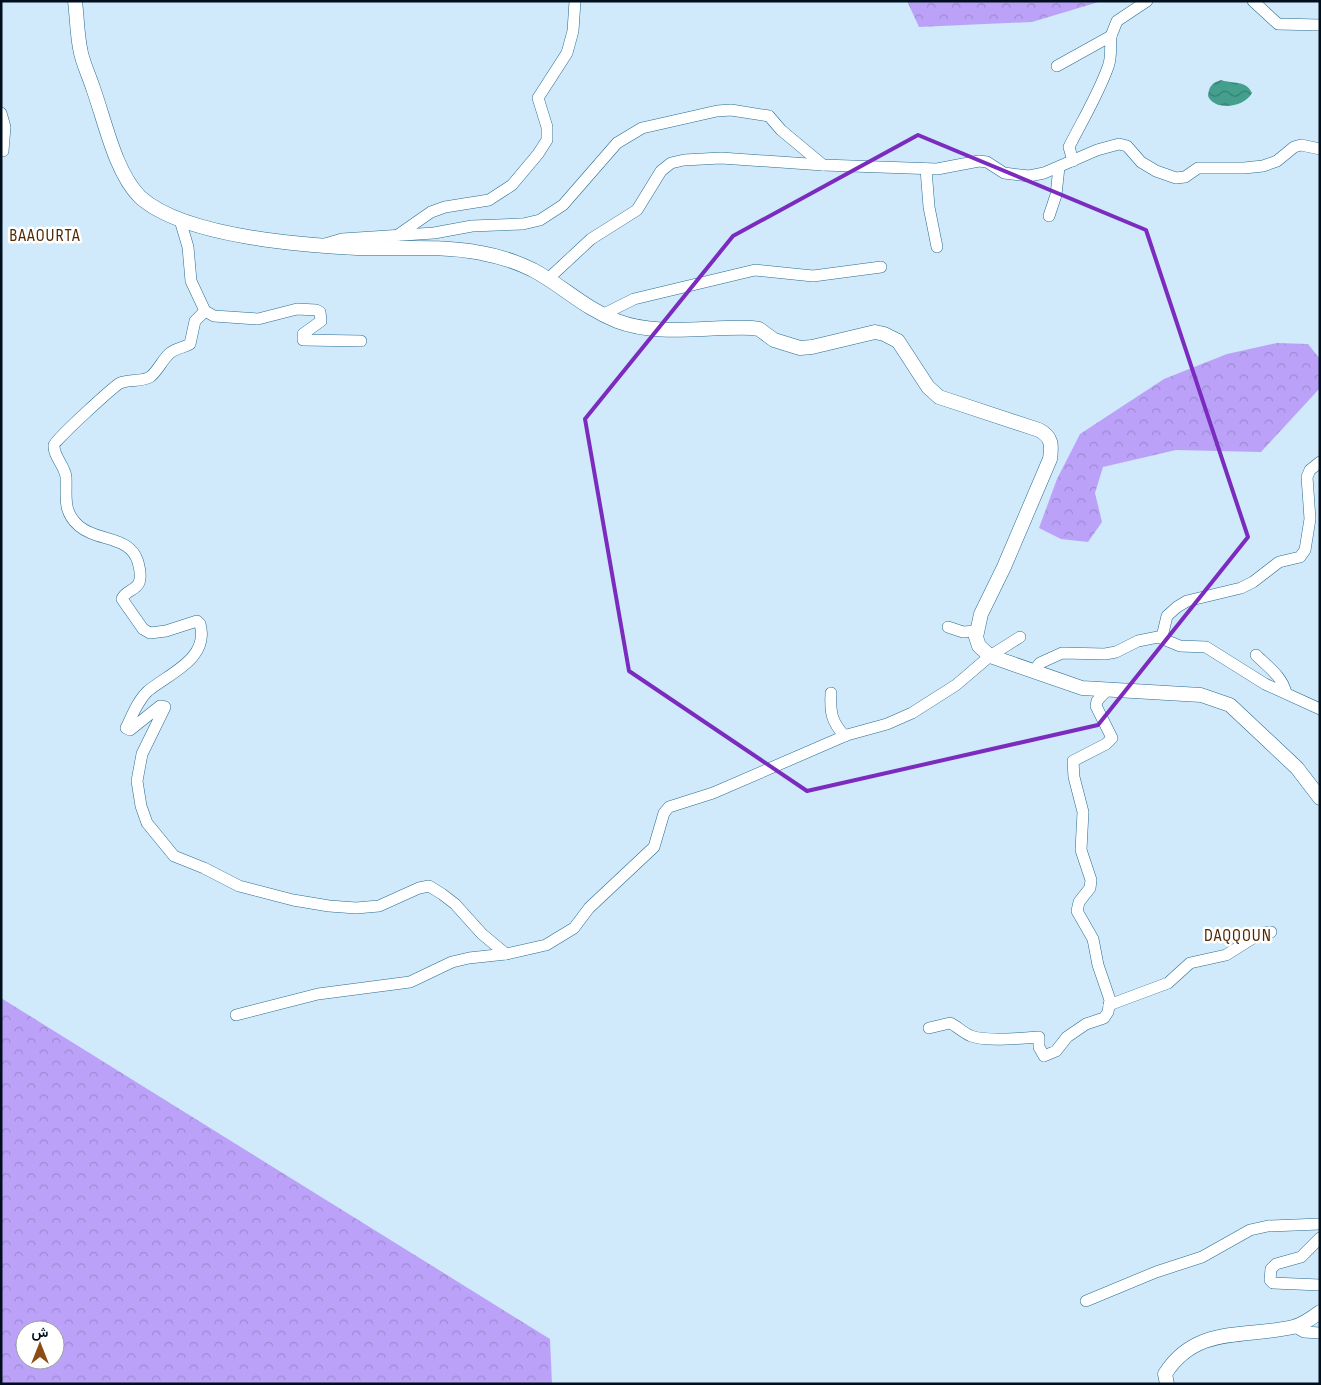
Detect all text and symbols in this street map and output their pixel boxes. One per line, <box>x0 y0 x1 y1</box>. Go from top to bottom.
district label: BAAOURTA <box>9 225 81 246</box>
district label: DAQQOUN <box>1204 925 1272 946</box>
north arrow <box>15 1320 65 1370</box>
text: ش <box>32 1324 49 1341</box>

